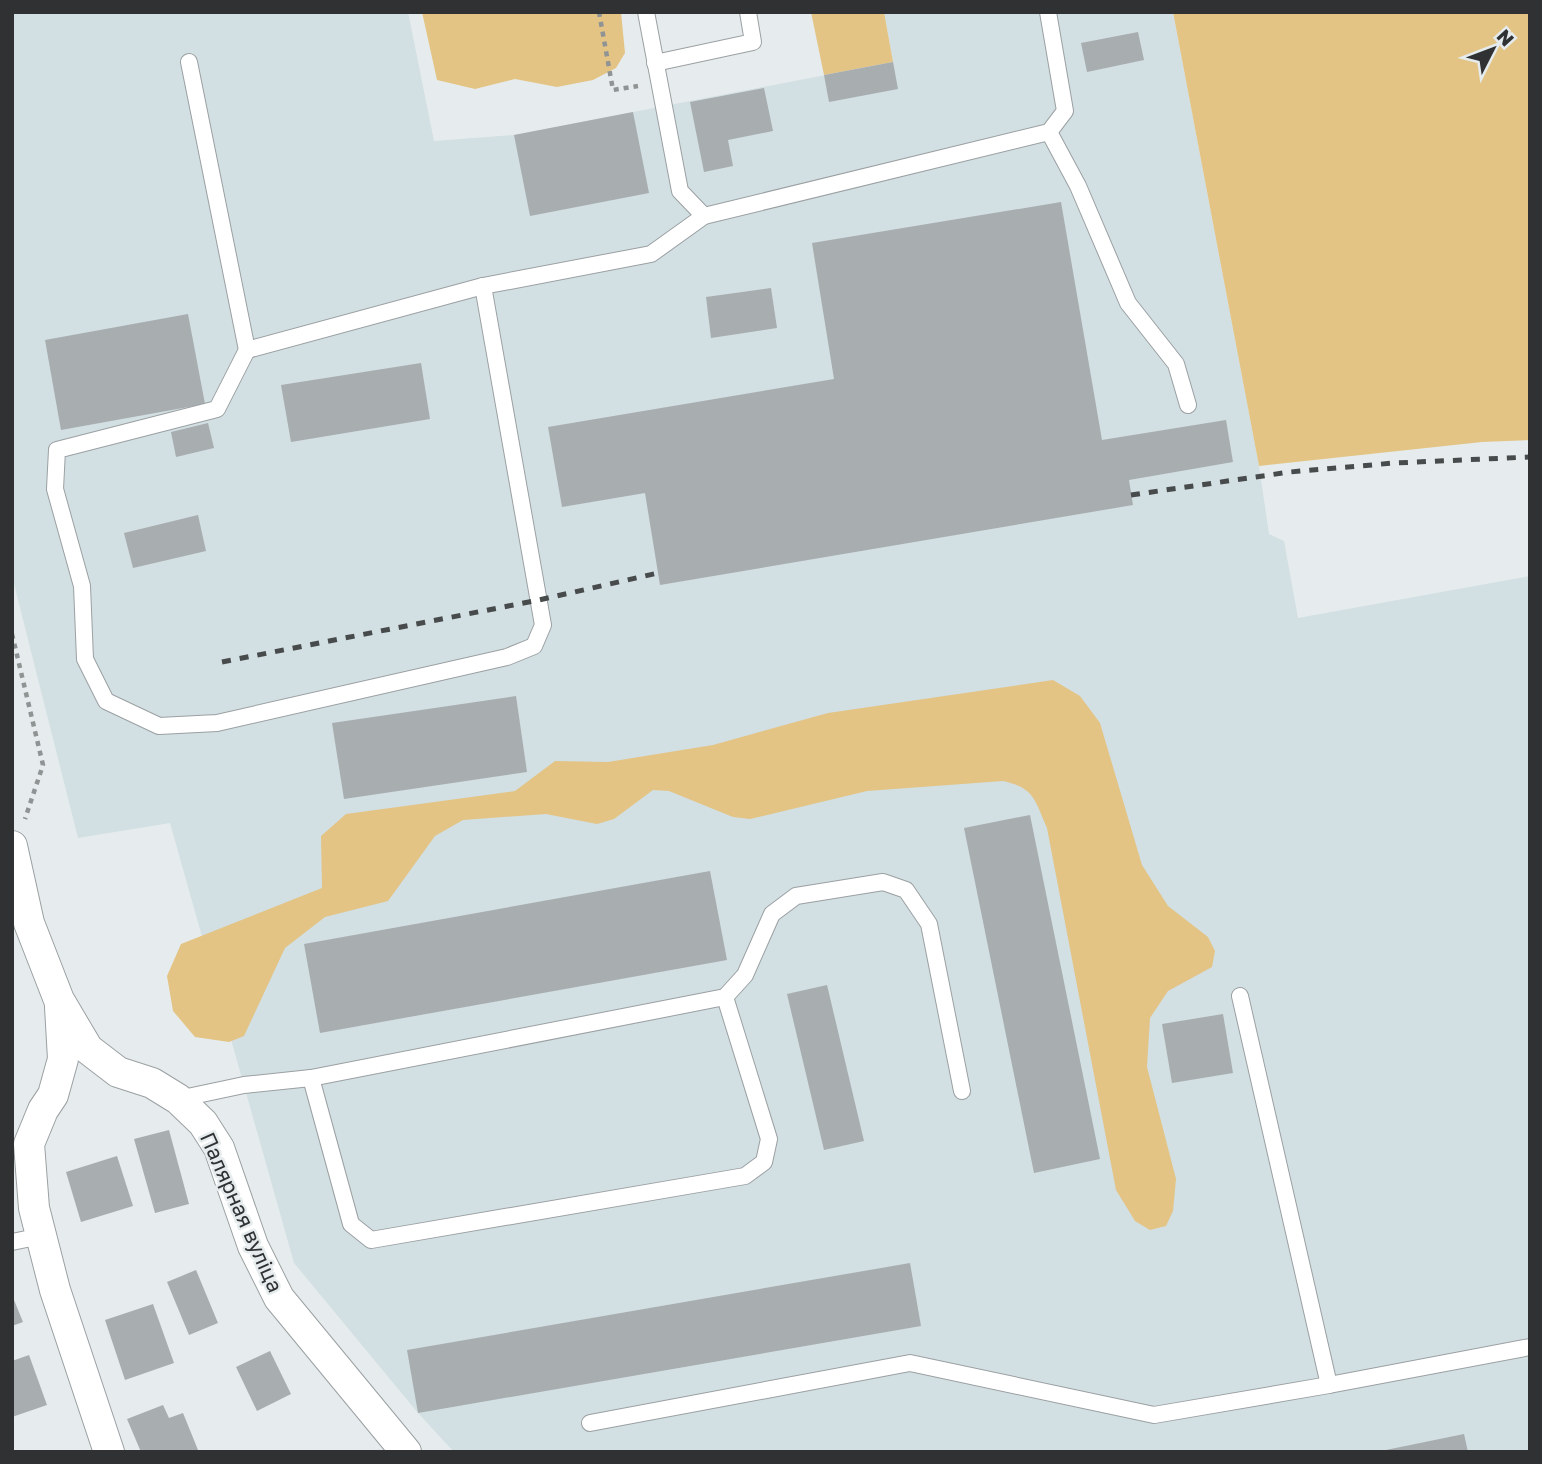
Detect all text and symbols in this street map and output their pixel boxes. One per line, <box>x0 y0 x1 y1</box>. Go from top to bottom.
north arrow <box>1458 14 1528 84</box>
text: N <box>1493 24 1519 50</box>
street label: Палярная вуліца <box>195 1128 289 1296</box>

